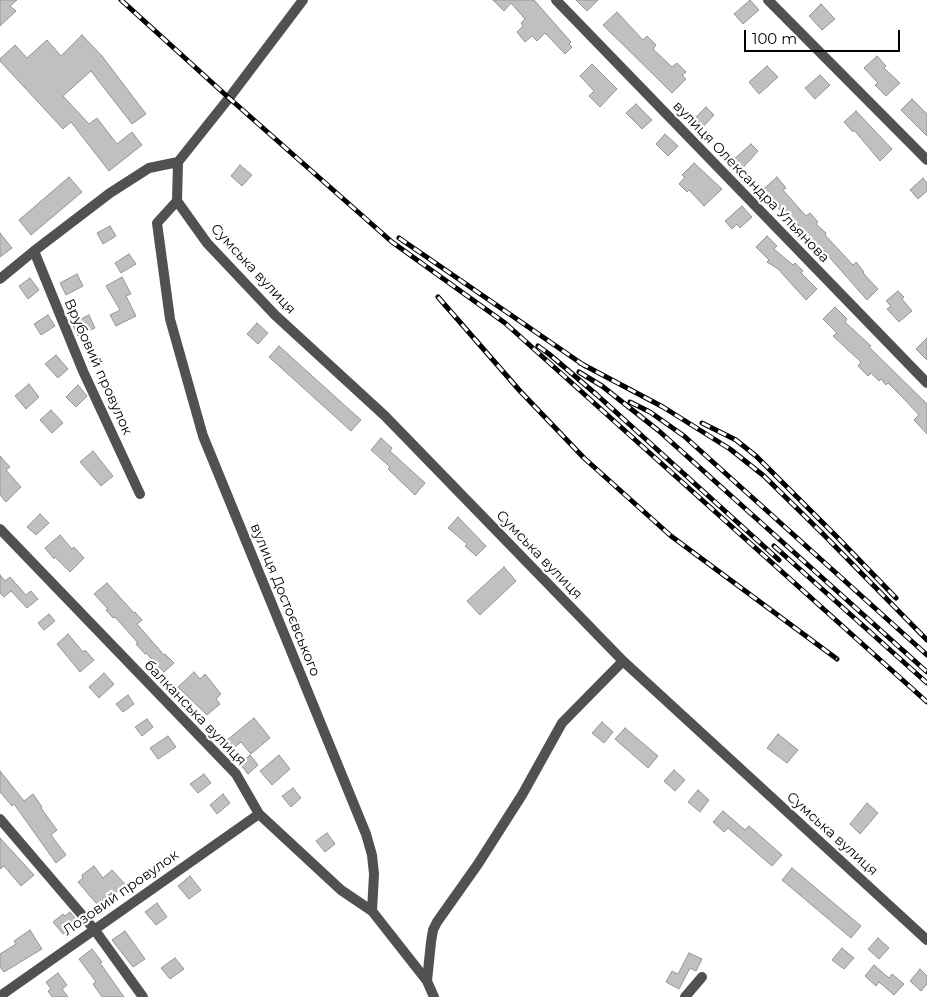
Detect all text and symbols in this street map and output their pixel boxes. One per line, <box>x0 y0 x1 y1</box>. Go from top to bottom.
scale bar <box>747 20 903 52</box>
text: 100 m <box>752 29 797 48</box>
street label: вулиця Олександра Ульянова <box>669 98 833 266</box>
street label: Сумська вулиця <box>207 220 299 318</box>
street label: Врубовий провулок <box>60 296 136 438</box>
street label: Сумська вулиця <box>492 507 586 603</box>
street label: вулиця Достоєвського <box>247 521 323 679</box>
street label: балканська вулиця <box>140 657 250 769</box>
street label: Сумська вулиця <box>783 789 881 879</box>
street label: Лозовий провулок <box>60 847 182 939</box>

